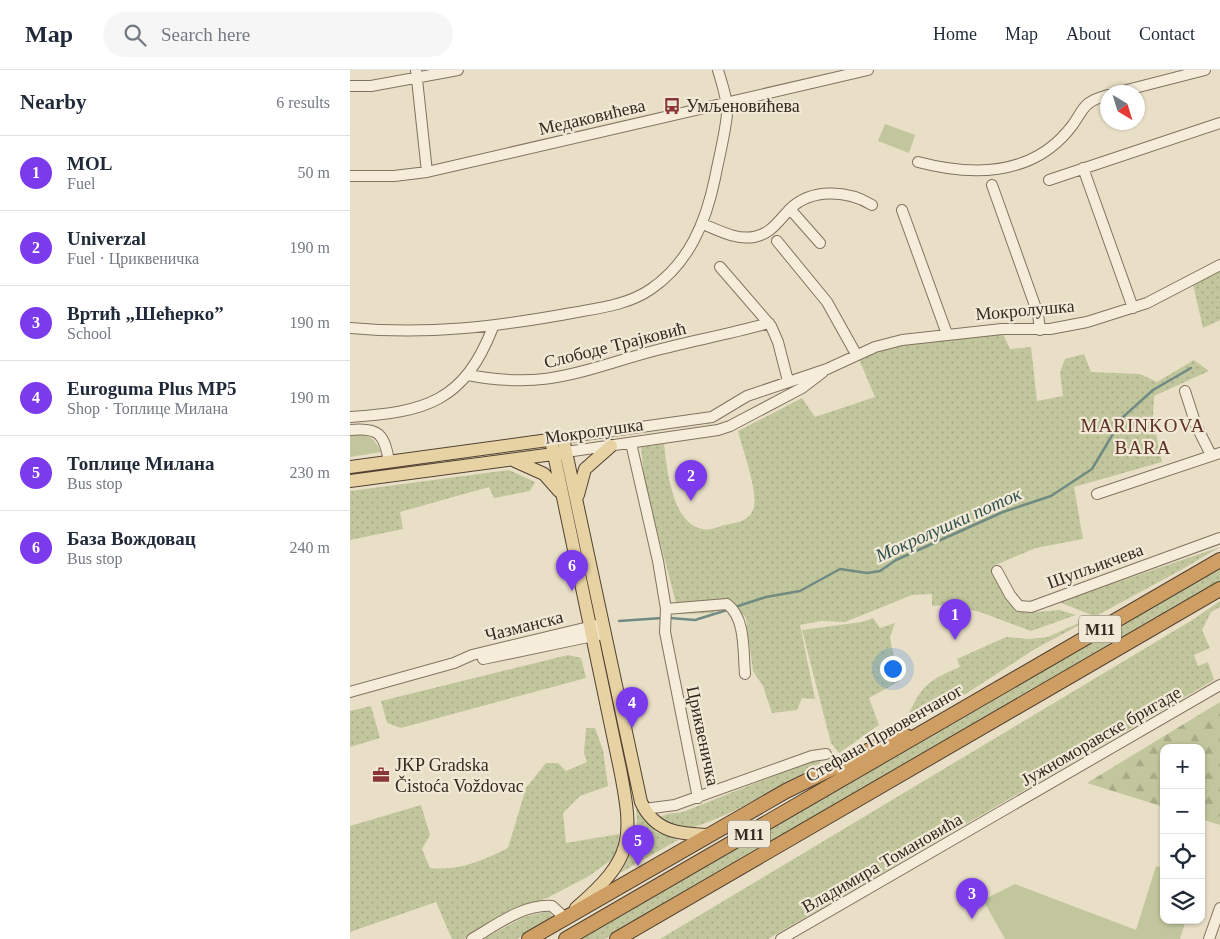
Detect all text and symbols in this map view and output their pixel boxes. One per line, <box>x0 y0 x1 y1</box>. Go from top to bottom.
search box <box>103 12 453 57</box>
text: Map <box>25 21 73 47</box>
icon: search <box>121 21 149 49</box>
text: Search here <box>161 24 250 45</box>
text: Home <box>933 24 977 44</box>
text: Map <box>1005 24 1038 44</box>
text: About <box>1066 24 1111 44</box>
text: Contact <box>1139 24 1195 44</box>
north arrow <box>1100 85 1145 130</box>
text: Nearby <box>20 90 87 114</box>
text: 6 results <box>276 94 330 111</box>
street label: Медаковићева <box>537 95 647 139</box>
bus stop icon: Умљеновићева <box>662 96 682 116</box>
place label: Умљеновићева <box>686 96 800 116</box>
text: MOL <box>67 153 112 174</box>
text: 1 <box>32 164 40 181</box>
text: 50 m <box>298 164 330 181</box>
text: Fuel <box>67 175 95 192</box>
text: Univerzal <box>67 228 146 249</box>
text: 2 <box>32 239 40 256</box>
text: 190 m <box>290 239 330 256</box>
text: Fuel · Цриквеничка <box>67 250 199 267</box>
street label: Мокролушка <box>975 296 1075 324</box>
text: Вртић „Шећерко” <box>67 303 224 324</box>
text: 3 <box>32 314 40 331</box>
text: 190 m <box>290 314 330 331</box>
street label: Слободе Трајковић <box>542 318 688 372</box>
text: School <box>67 325 111 342</box>
text: Euroguma Plus MP5 <box>67 378 237 399</box>
text: 4 <box>32 389 40 406</box>
text: 190 m <box>290 389 330 406</box>
text: Shop · Топлице Милана <box>67 400 228 417</box>
street label: Мокролушка <box>543 414 645 448</box>
district label: MARINKOVA BARA <box>1081 415 1205 458</box>
text: Топлице Милана <box>67 453 215 474</box>
pin: 2 <box>675 460 707 501</box>
text: 5 <box>32 464 40 481</box>
text: 230 m <box>290 464 330 481</box>
text: Bus stop <box>67 475 123 492</box>
water label: Мокролушки поток <box>871 482 1025 566</box>
text: База Вождовац <box>67 528 196 549</box>
text: 6 <box>32 539 40 556</box>
text: 240 m <box>290 539 330 556</box>
street label: Шупљикчева <box>1044 539 1146 593</box>
text: Bus stop <box>67 550 123 567</box>
pin: 6 <box>556 550 588 591</box>
pin: 1 <box>939 599 971 640</box>
street label: Чазманска <box>483 607 565 645</box>
road number: M11 <box>1079 616 1121 642</box>
your location <box>880 656 906 682</box>
street label: Стефана Првовенчаног <box>802 680 966 786</box>
street label: Јужноморавске бригаде <box>1017 682 1185 790</box>
street label: Цриквеничка <box>683 684 723 788</box>
pin: 4 <box>616 687 648 728</box>
map controls <box>1160 744 1205 924</box>
button: + <box>1160 744 1205 789</box>
place label: JKP Gradska Čistoća Voždovac <box>395 755 524 796</box>
office icon: JKP Gradska Čistoća Voždovac <box>371 765 391 785</box>
button: − <box>1160 789 1205 834</box>
street label: Владимира Томановића <box>798 809 966 917</box>
road number: M11 <box>728 821 770 848</box>
pin: 5 <box>622 825 654 866</box>
button: locate <box>1160 834 1205 879</box>
pin: 3 <box>956 878 988 919</box>
button: layers <box>1160 879 1205 924</box>

